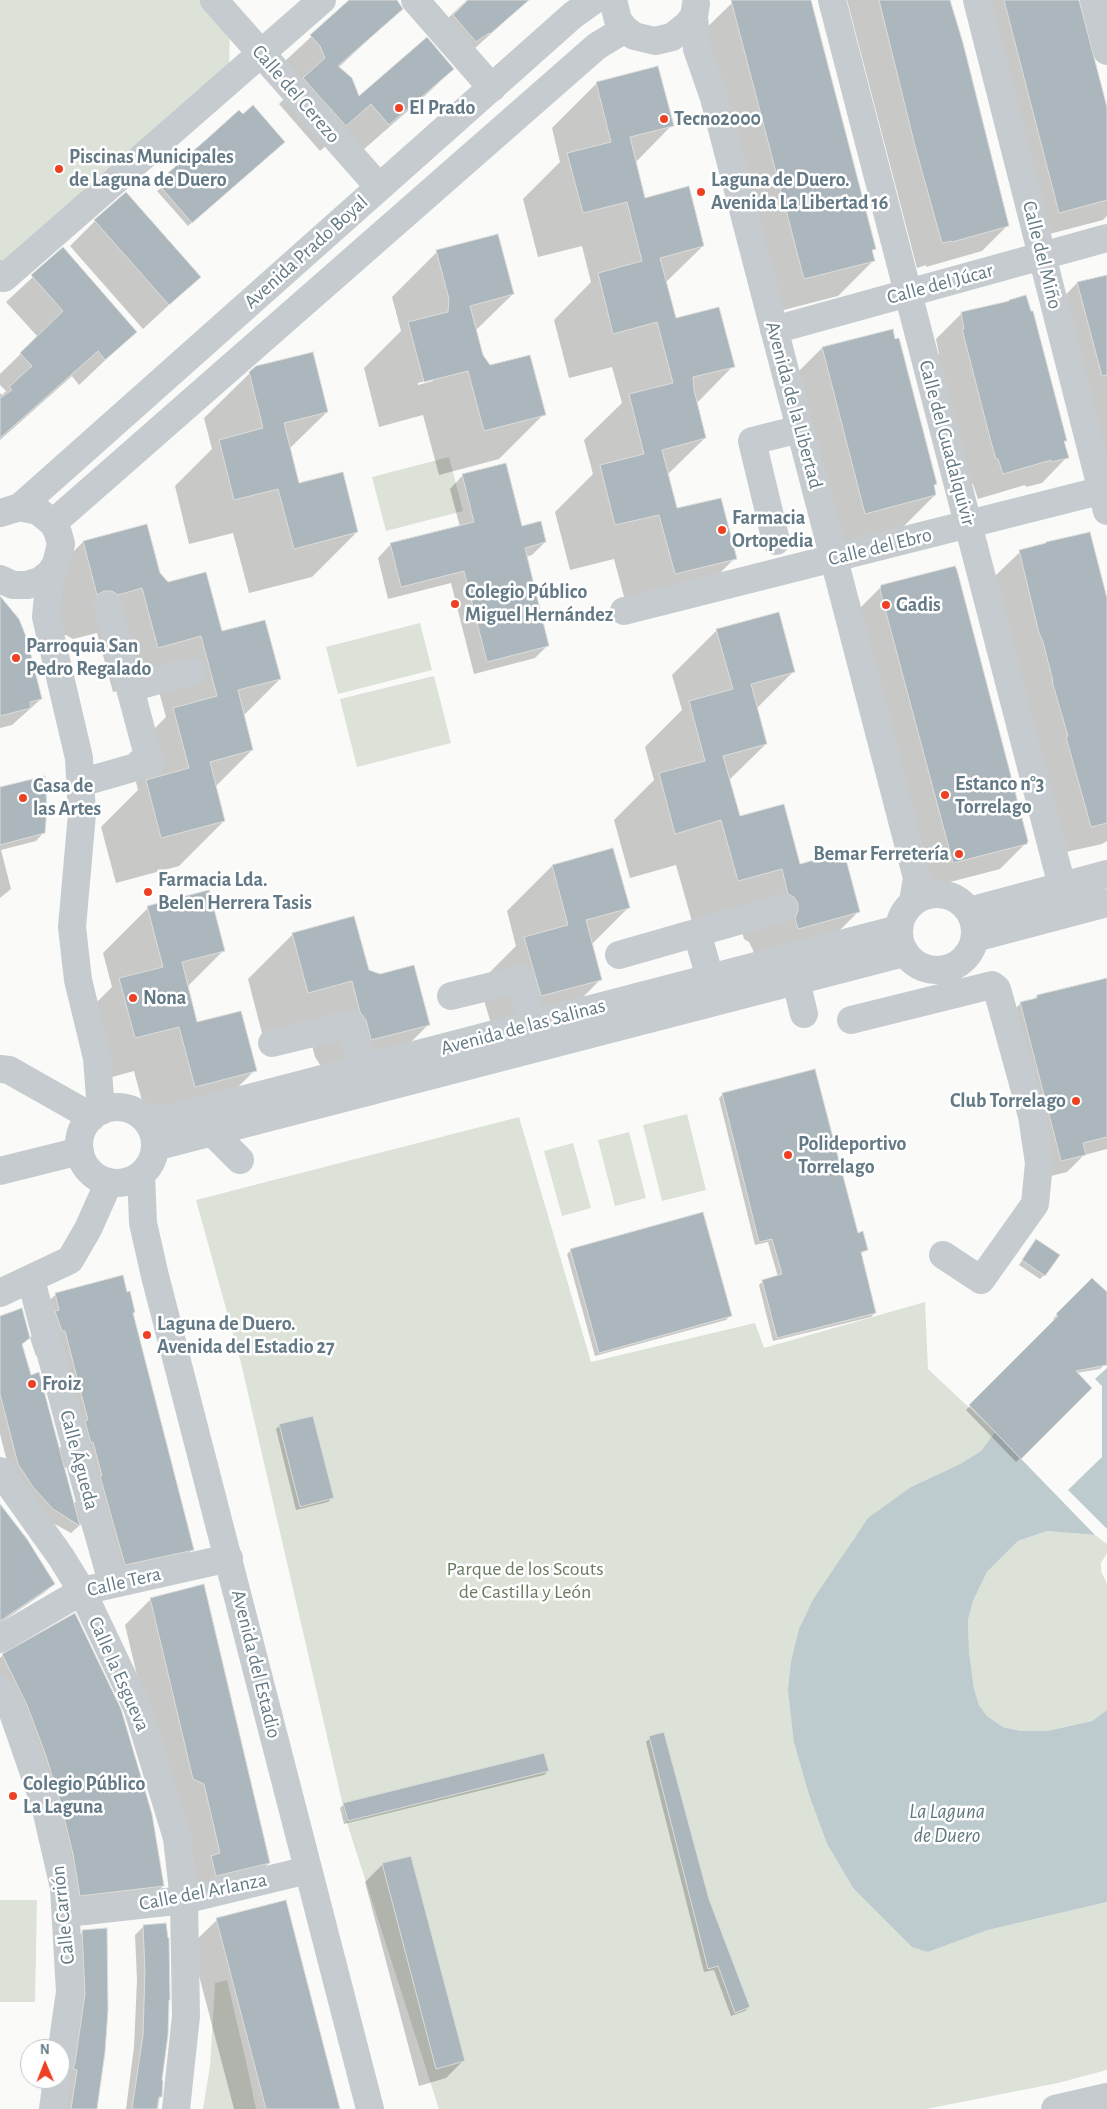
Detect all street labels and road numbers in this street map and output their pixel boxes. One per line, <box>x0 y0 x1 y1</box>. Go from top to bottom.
street label: Calle del Cerezo <box>247 40 345 148</box>
street label: Avenida Prado Boyal <box>239 190 373 314</box>
street label: Calle del Miño <box>1017 198 1067 312</box>
street label: Calle del Júcar <box>884 258 996 310</box>
street label: Avenida de la Libertad <box>760 319 828 491</box>
street label: Calle del Guadalquivir <box>913 358 981 528</box>
street label: Calle del Ebro <box>826 523 934 571</box>
street label: Avenida de las Salinas <box>438 993 608 1061</box>
street label: Calle Águeda <box>54 1407 104 1513</box>
street label: Calle Tera <box>85 1562 163 1602</box>
street label: Avenida del Estadio <box>226 1587 286 1741</box>
street label: Calle la Esgueva <box>83 1613 155 1735</box>
street label: Calle Carrión <box>46 1864 80 1966</box>
street label: Calle del Arlanza <box>137 1868 269 1916</box>

